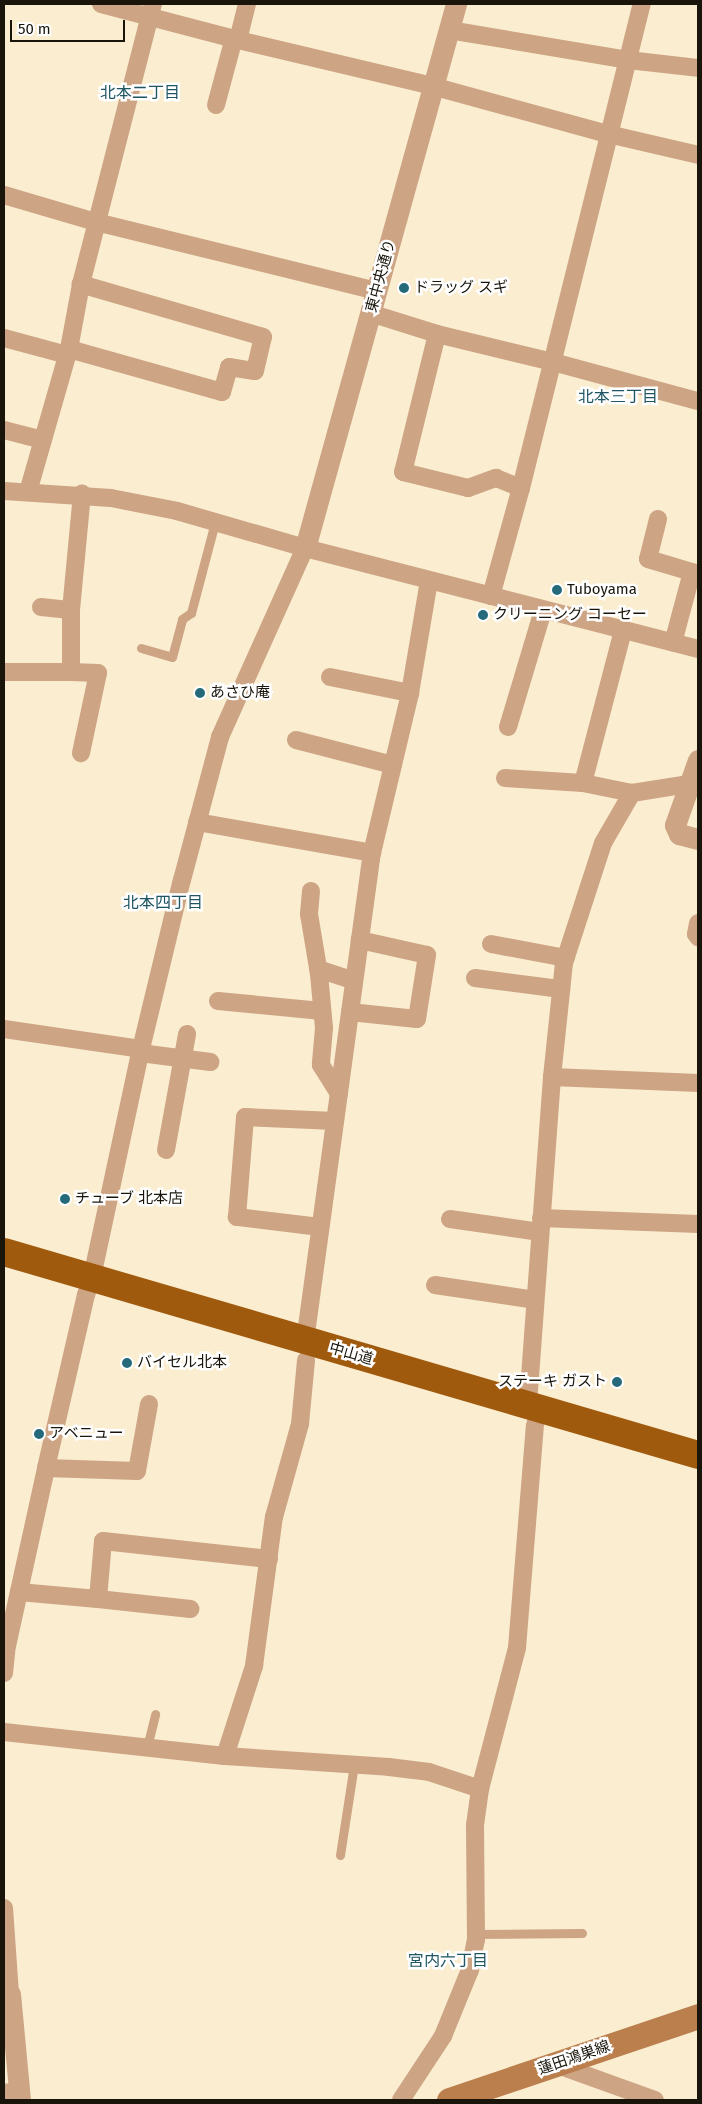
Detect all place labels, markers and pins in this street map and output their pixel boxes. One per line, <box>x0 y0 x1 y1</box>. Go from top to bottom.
place label: ドラッグ スギ <box>414 279 508 297</box>
marker: ドラッグ スギ <box>398 282 410 294</box>
place label: Tuboyama <box>567 581 637 599</box>
marker: Tuboyama <box>551 584 563 596</box>
place label: クリーニング コーセー <box>493 606 647 624</box>
marker: クリーニング コーセー <box>477 609 489 621</box>
place label: あさひ庵 <box>210 684 270 702</box>
marker: あさひ庵 <box>194 687 206 699</box>
place label: チューブ 北本店 <box>75 1190 184 1208</box>
marker: チューブ 北本店 <box>59 1193 71 1205</box>
place label: バイセル北本 <box>137 1354 227 1372</box>
marker: バイセル北本 <box>121 1357 133 1369</box>
place label: ステーキ ガスト <box>498 1373 607 1391</box>
marker: ステーキ ガスト <box>611 1376 623 1388</box>
place label: アベニュー <box>49 1425 124 1443</box>
marker: アベニュー <box>33 1428 45 1440</box>

